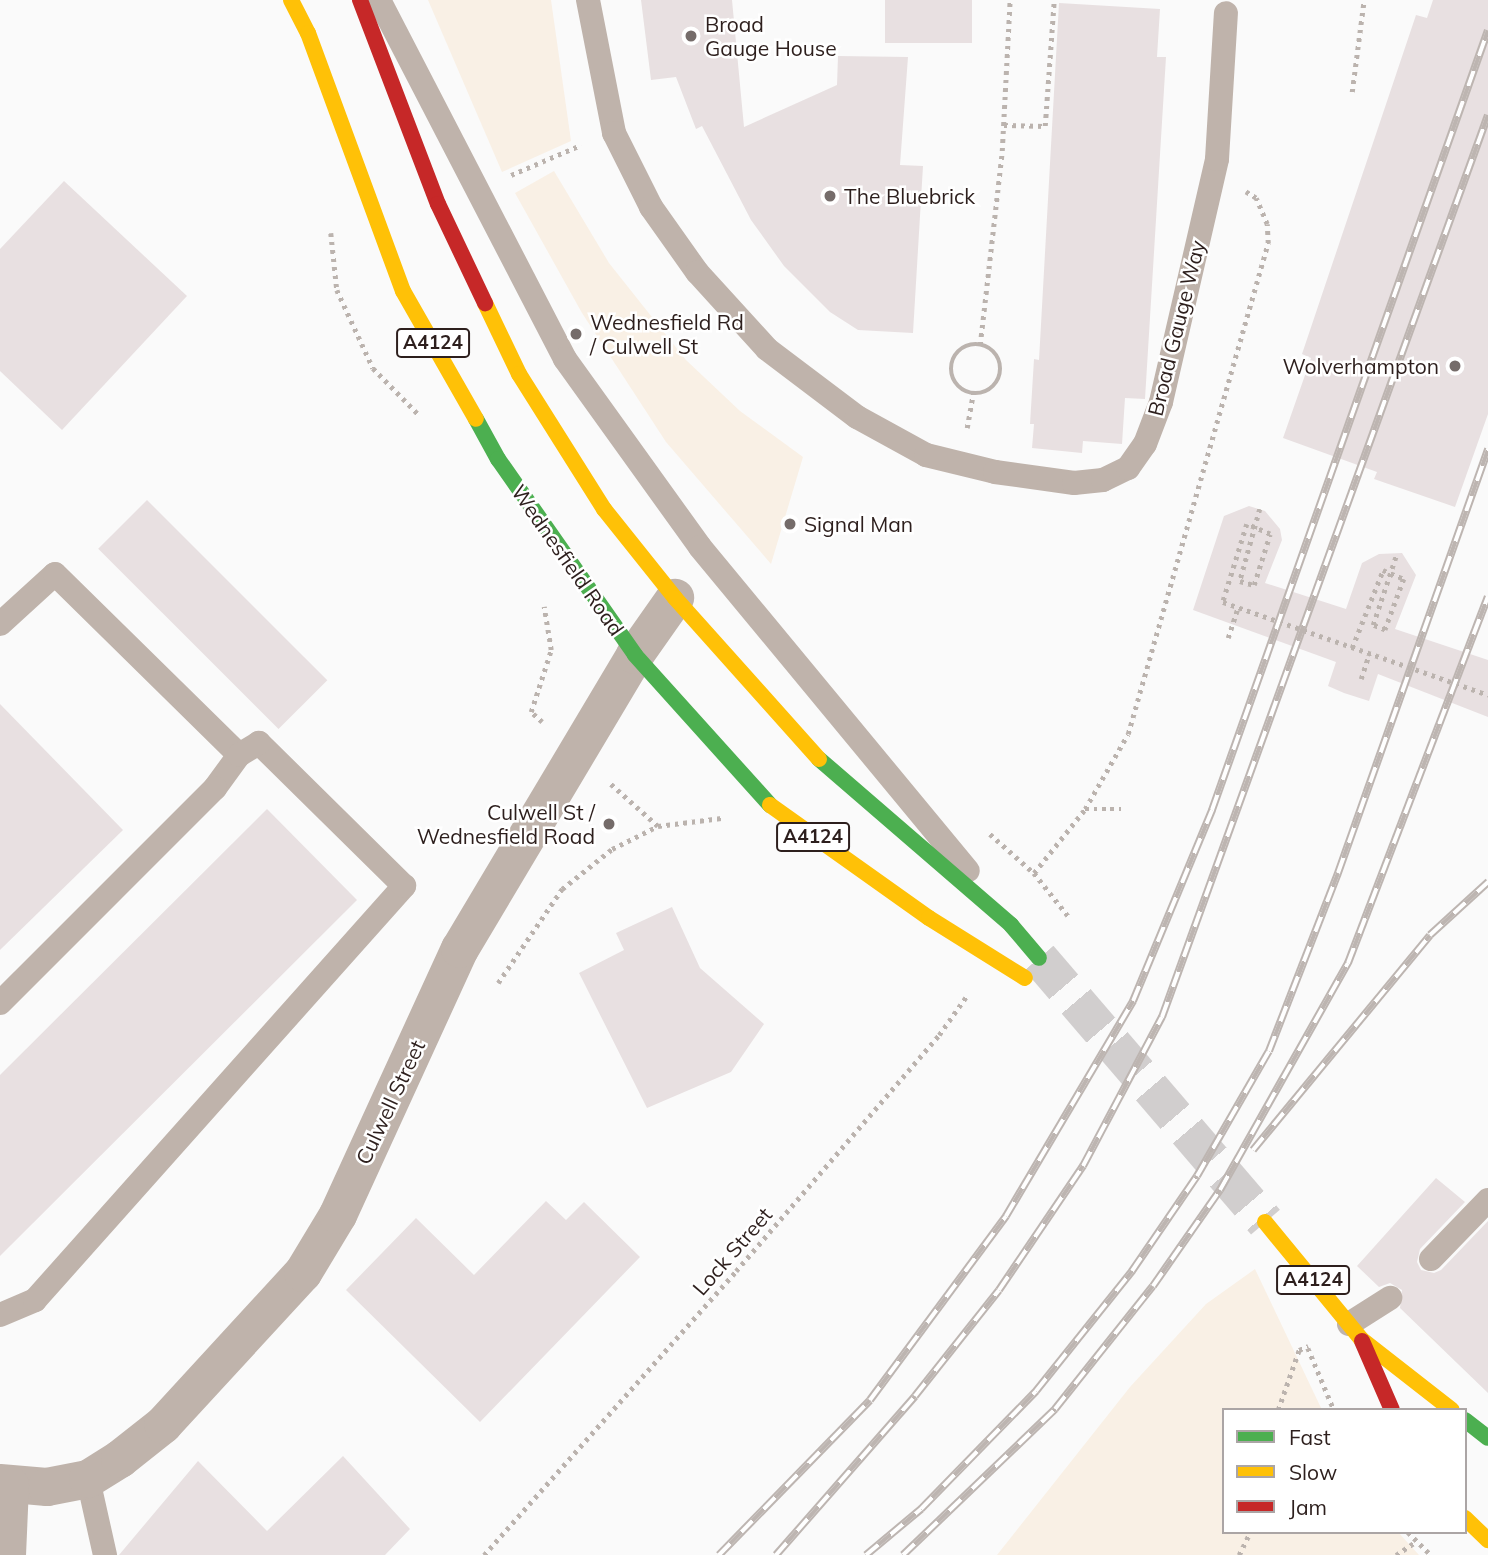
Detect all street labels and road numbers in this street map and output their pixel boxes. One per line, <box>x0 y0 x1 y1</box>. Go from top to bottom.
street label: Broad Gauge Way <box>1142 238 1210 418</box>
road number: A4124 <box>394 328 472 358</box>
street label: Wednesfield Road <box>507 480 629 640</box>
road number: A4124 <box>774 822 852 852</box>
street label: Culwell Street <box>350 1036 430 1168</box>
street label: Lock Street <box>687 1202 777 1300</box>
road number: A4124 <box>1274 1264 1352 1296</box>

